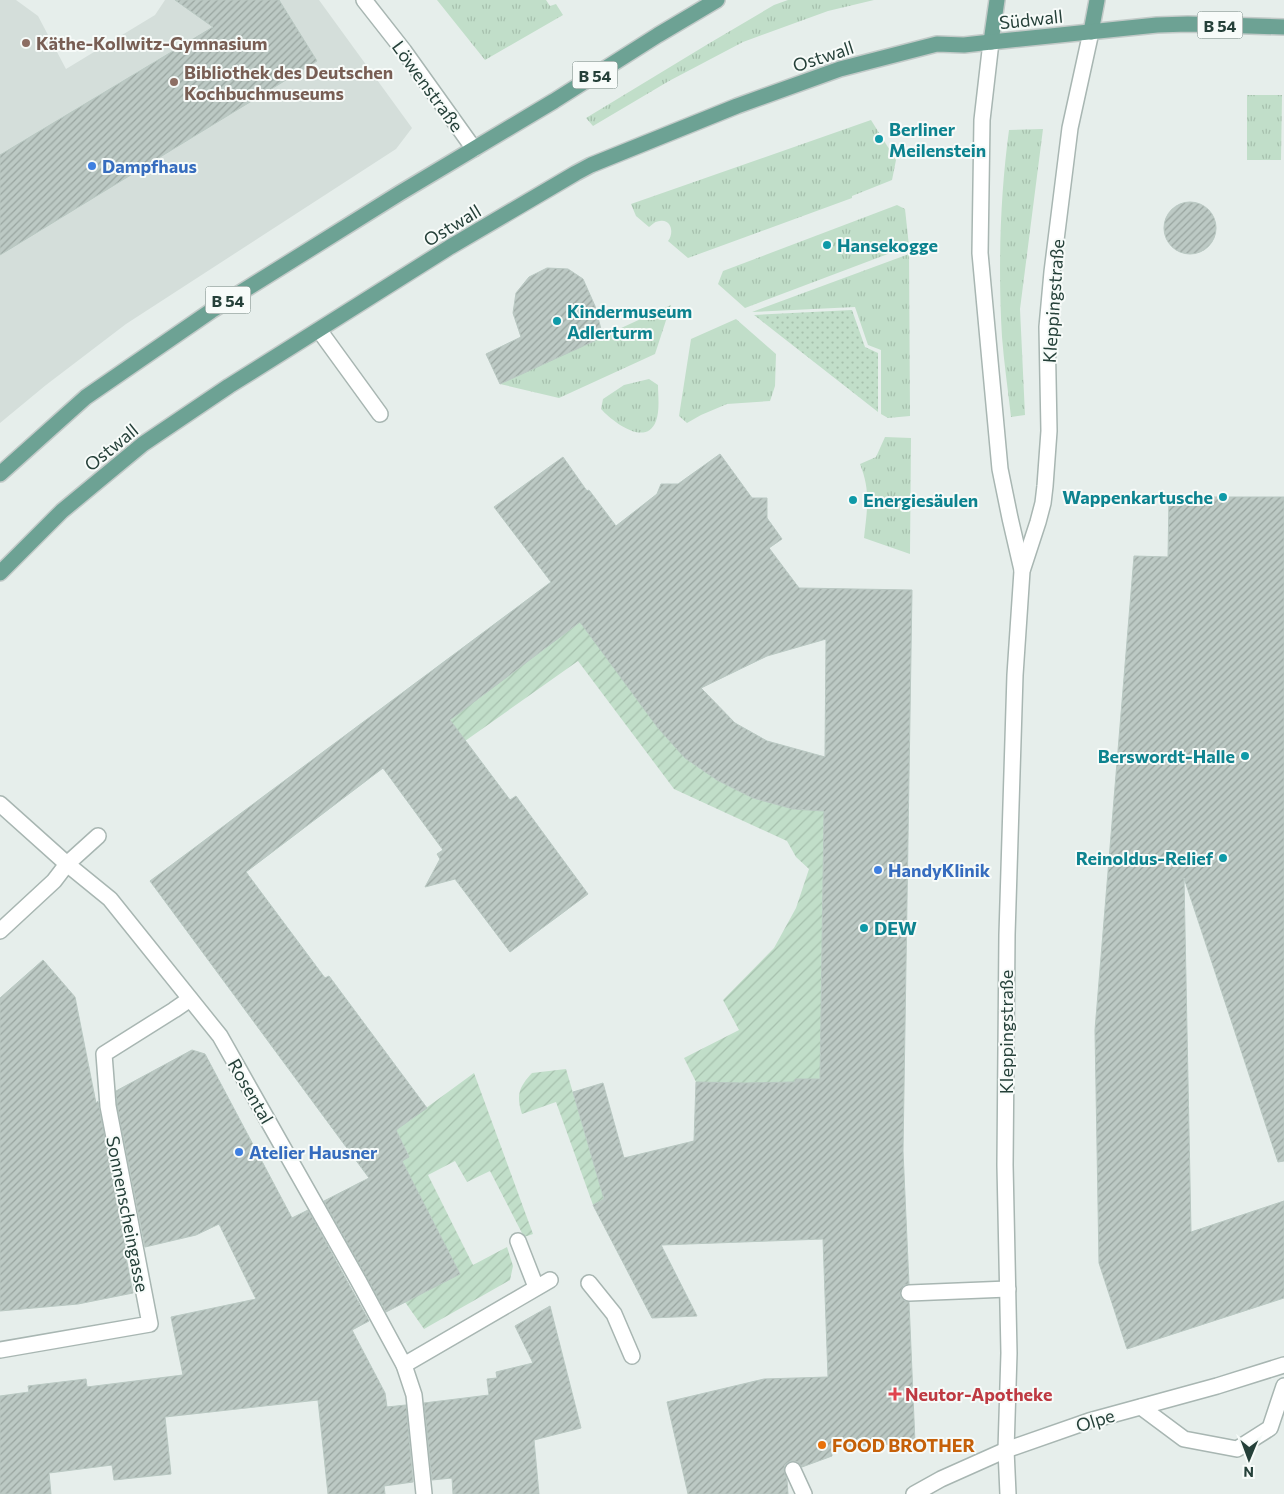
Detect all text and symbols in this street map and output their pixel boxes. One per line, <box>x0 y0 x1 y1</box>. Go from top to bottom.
street label: Südwall <box>998 5 1064 33</box>
road number: B 54 <box>1198 12 1242 38</box>
place label: Käthe-Kollwitz-Gymnasium <box>36 32 268 54</box>
street label: Löwenstraße <box>388 36 468 136</box>
street label: Ostwall <box>790 36 856 76</box>
marker: Käthe-Kollwitz-Gymnasium <box>20 37 32 49</box>
place label: Bibliothek des Deutschen Kochbuchmuseums <box>184 61 393 104</box>
road number: B 54 <box>572 62 618 88</box>
marker: Bibliothek des Deutschen Kochbuchmuseums <box>168 76 180 88</box>
place label: Berliner Meilenstein <box>889 118 986 161</box>
marker: Berliner Meilenstein <box>873 133 885 145</box>
place label: Dampfhaus <box>102 155 197 177</box>
marker: Dampfhaus <box>86 160 98 172</box>
street label: Ostwall <box>419 199 485 251</box>
place label: Hansekogge <box>837 234 938 256</box>
street label: Kleppingstraße <box>1038 238 1068 364</box>
marker: Hansekogge <box>821 239 833 251</box>
road number: B 54 <box>206 286 250 314</box>
place label: Kindermuseum Adlerturm <box>567 300 692 343</box>
marker: Kindermuseum Adlerturm <box>551 315 563 327</box>
street label: Ostwall <box>80 419 142 475</box>
place label: Wappenkartusche <box>1062 486 1213 508</box>
place label: Energiesäulen <box>863 489 978 511</box>
marker: Wappenkartusche <box>1217 491 1229 503</box>
marker: Energiesäulen <box>847 494 859 506</box>
place label: Berswordt-Halle <box>1098 745 1235 767</box>
marker: Berswordt-Halle <box>1239 750 1251 762</box>
place label: Reinoldus-Relief <box>1076 847 1214 869</box>
marker: Reinoldus-Relief <box>1217 852 1229 864</box>
place label: HandyKlinik <box>888 859 991 881</box>
marker: HandyKlinik <box>872 864 884 876</box>
place label: DEW <box>874 917 917 939</box>
marker: DEW <box>858 922 870 934</box>
street label: Kleppingstraße <box>995 970 1017 1094</box>
street label: Rosental <box>224 1055 278 1127</box>
street label: Sonnenscheingasse <box>102 1134 154 1294</box>
place label: Atelier Hausner <box>249 1141 378 1163</box>
marker: Atelier Hausner <box>233 1146 245 1158</box>
place label: Neutor-Apotheke <box>905 1383 1052 1405</box>
marker: Neutor-Apotheke <box>889 1388 901 1400</box>
street label: Olpe <box>1073 1404 1117 1436</box>
place label: FOOD BROTHER <box>832 1434 975 1456</box>
north arrow <box>1224 1434 1274 1484</box>
marker: FOOD BROTHER <box>816 1439 828 1451</box>
text: N <box>1243 1464 1254 1481</box>

